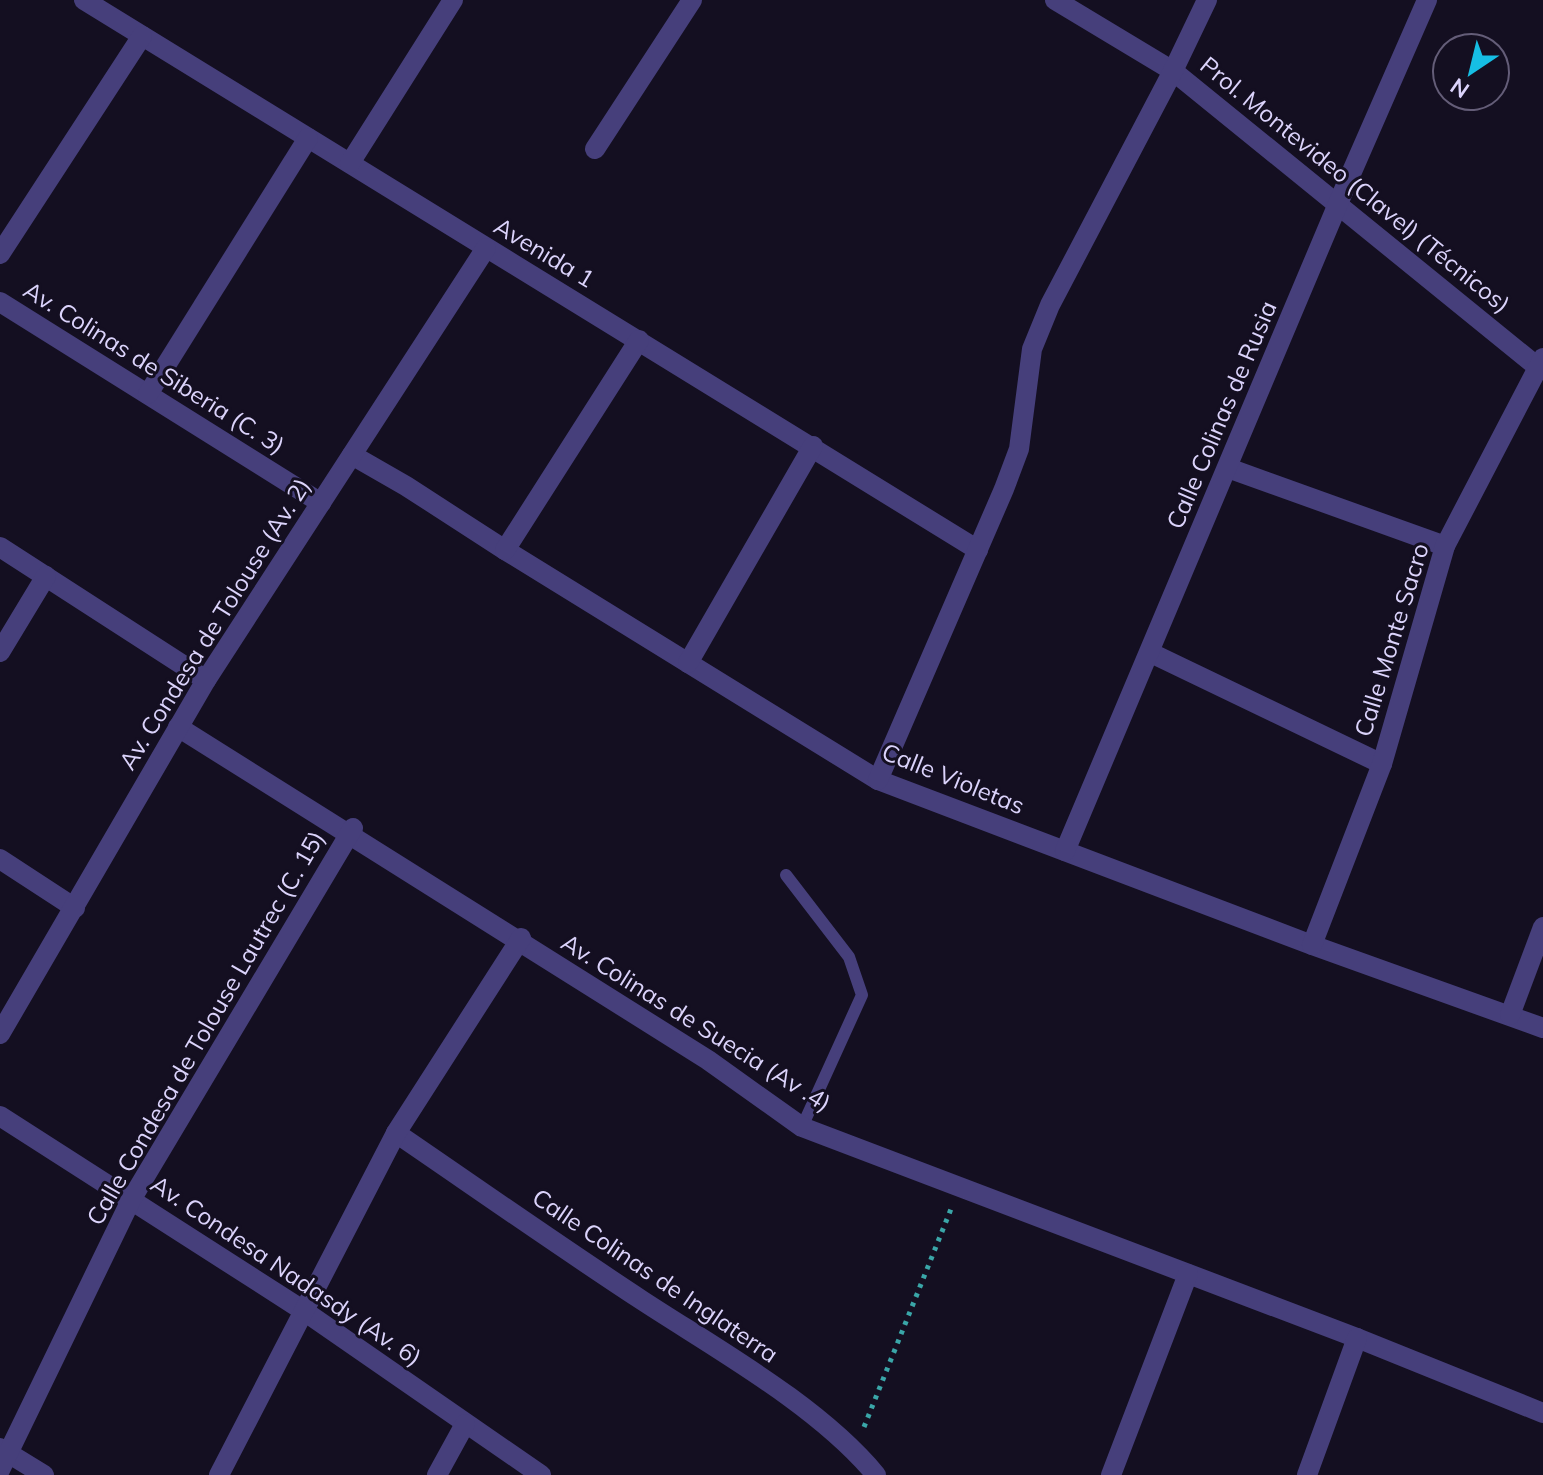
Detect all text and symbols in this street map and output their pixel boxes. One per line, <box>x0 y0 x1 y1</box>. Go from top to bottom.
north arrow <box>1431 32 1511 112</box>
street label: Prol. Montevideo (Clavel) (Técnicos) <box>1194 50 1517 319</box>
text: N <box>1445 72 1474 105</box>
street label: Avenida 1 <box>489 210 600 294</box>
street label: Av. Colinas de Siberia (C. 3) <box>18 274 291 460</box>
street label: Calle Colinas de Rusia <box>1159 296 1283 533</box>
street label: Av. Condesa de Tolouse (Av. 2) <box>112 472 316 775</box>
street label: Calle Monte Sacro <box>1347 539 1435 740</box>
street label: Calle Violetas <box>878 736 1029 820</box>
street label: Calle Condesa de Tolouse Lautrec (C. 15) <box>79 825 331 1230</box>
street label: Av. Colinas de Suecia (Av .4) <box>556 927 837 1118</box>
street label: Av. Condesa Nadasdy (Av. 6) <box>145 1168 428 1372</box>
street label: Calle Colinas de Inglaterra <box>527 1182 784 1369</box>

